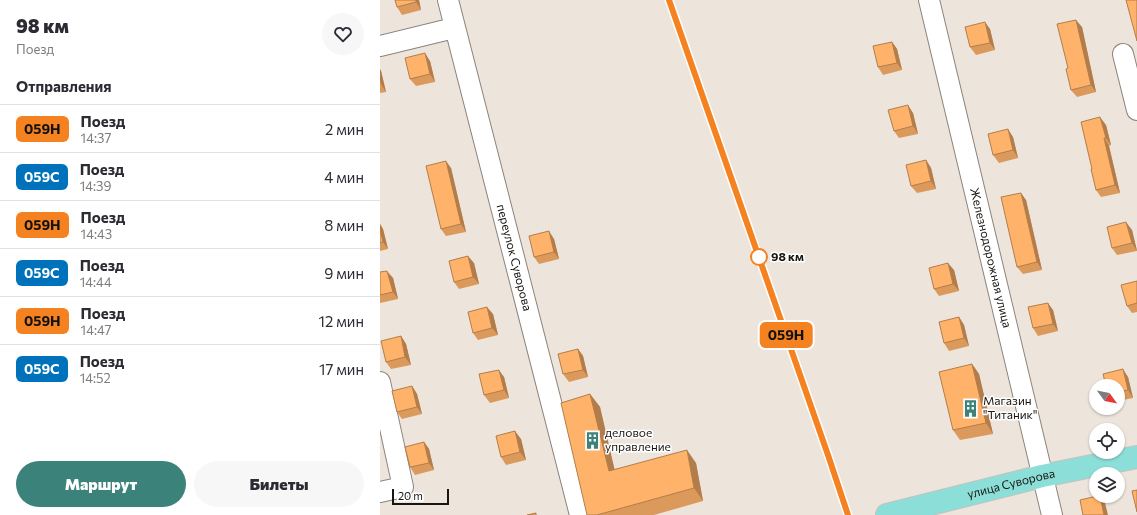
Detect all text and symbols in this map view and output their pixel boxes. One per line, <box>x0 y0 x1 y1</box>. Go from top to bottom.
button: heart <box>322 13 364 55</box>
text: 98 км <box>16 14 69 37</box>
text: Поезд <box>16 41 54 57</box>
text: Отправления <box>16 77 112 95</box>
text: Поезд <box>81 112 125 130</box>
text: 059Н <box>24 120 61 137</box>
text: 2 мин <box>325 120 364 138</box>
text: 14:37 <box>81 130 111 146</box>
text: Поезд <box>80 160 124 178</box>
text: 059С <box>24 168 60 185</box>
text: 4 мин <box>324 168 364 186</box>
text: 14:39 <box>80 178 111 194</box>
street label: Железнодорожная улица <box>968 186 1015 329</box>
street label: переулок Суворова <box>495 203 535 312</box>
text: Поезд <box>81 208 125 226</box>
text: 059Н <box>24 216 61 233</box>
text: 8 мин <box>324 216 364 234</box>
text: 14:43 <box>81 226 112 242</box>
marker: 98 км <box>750 248 768 266</box>
place label: 98 км <box>771 249 804 263</box>
text: Поезд <box>80 256 124 274</box>
text: 059С <box>24 264 60 281</box>
text: 9 мин <box>324 264 364 282</box>
text: 14:44 <box>80 274 112 290</box>
text: Поезд <box>81 304 125 322</box>
text: 059Н <box>24 312 61 329</box>
text: 12 мин <box>319 312 364 330</box>
text: 14:47 <box>81 322 111 338</box>
line badge: 059Н <box>758 322 814 348</box>
text: 059Н <box>768 326 804 343</box>
text: Поезд <box>80 352 124 370</box>
text: 059С <box>24 360 60 377</box>
text: 17 мин <box>319 360 364 378</box>
text: 14:52 <box>80 370 111 386</box>
north arrow <box>1089 379 1125 415</box>
map controls <box>1089 379 1125 503</box>
place label: Магазин "Титаник" <box>983 393 1038 421</box>
building icon: Магазин "Титаник" <box>960 398 980 418</box>
button: locate <box>1089 423 1125 459</box>
place label: деловое управление <box>605 425 671 453</box>
building icon: деловое управление <box>582 430 602 450</box>
button: Маршрут <box>16 461 186 507</box>
button: Билеты <box>194 461 364 507</box>
street label: улица Суворова <box>966 466 1056 501</box>
button: layers <box>1089 467 1125 503</box>
scale bar <box>392 487 449 506</box>
text: 20 m <box>398 489 423 502</box>

